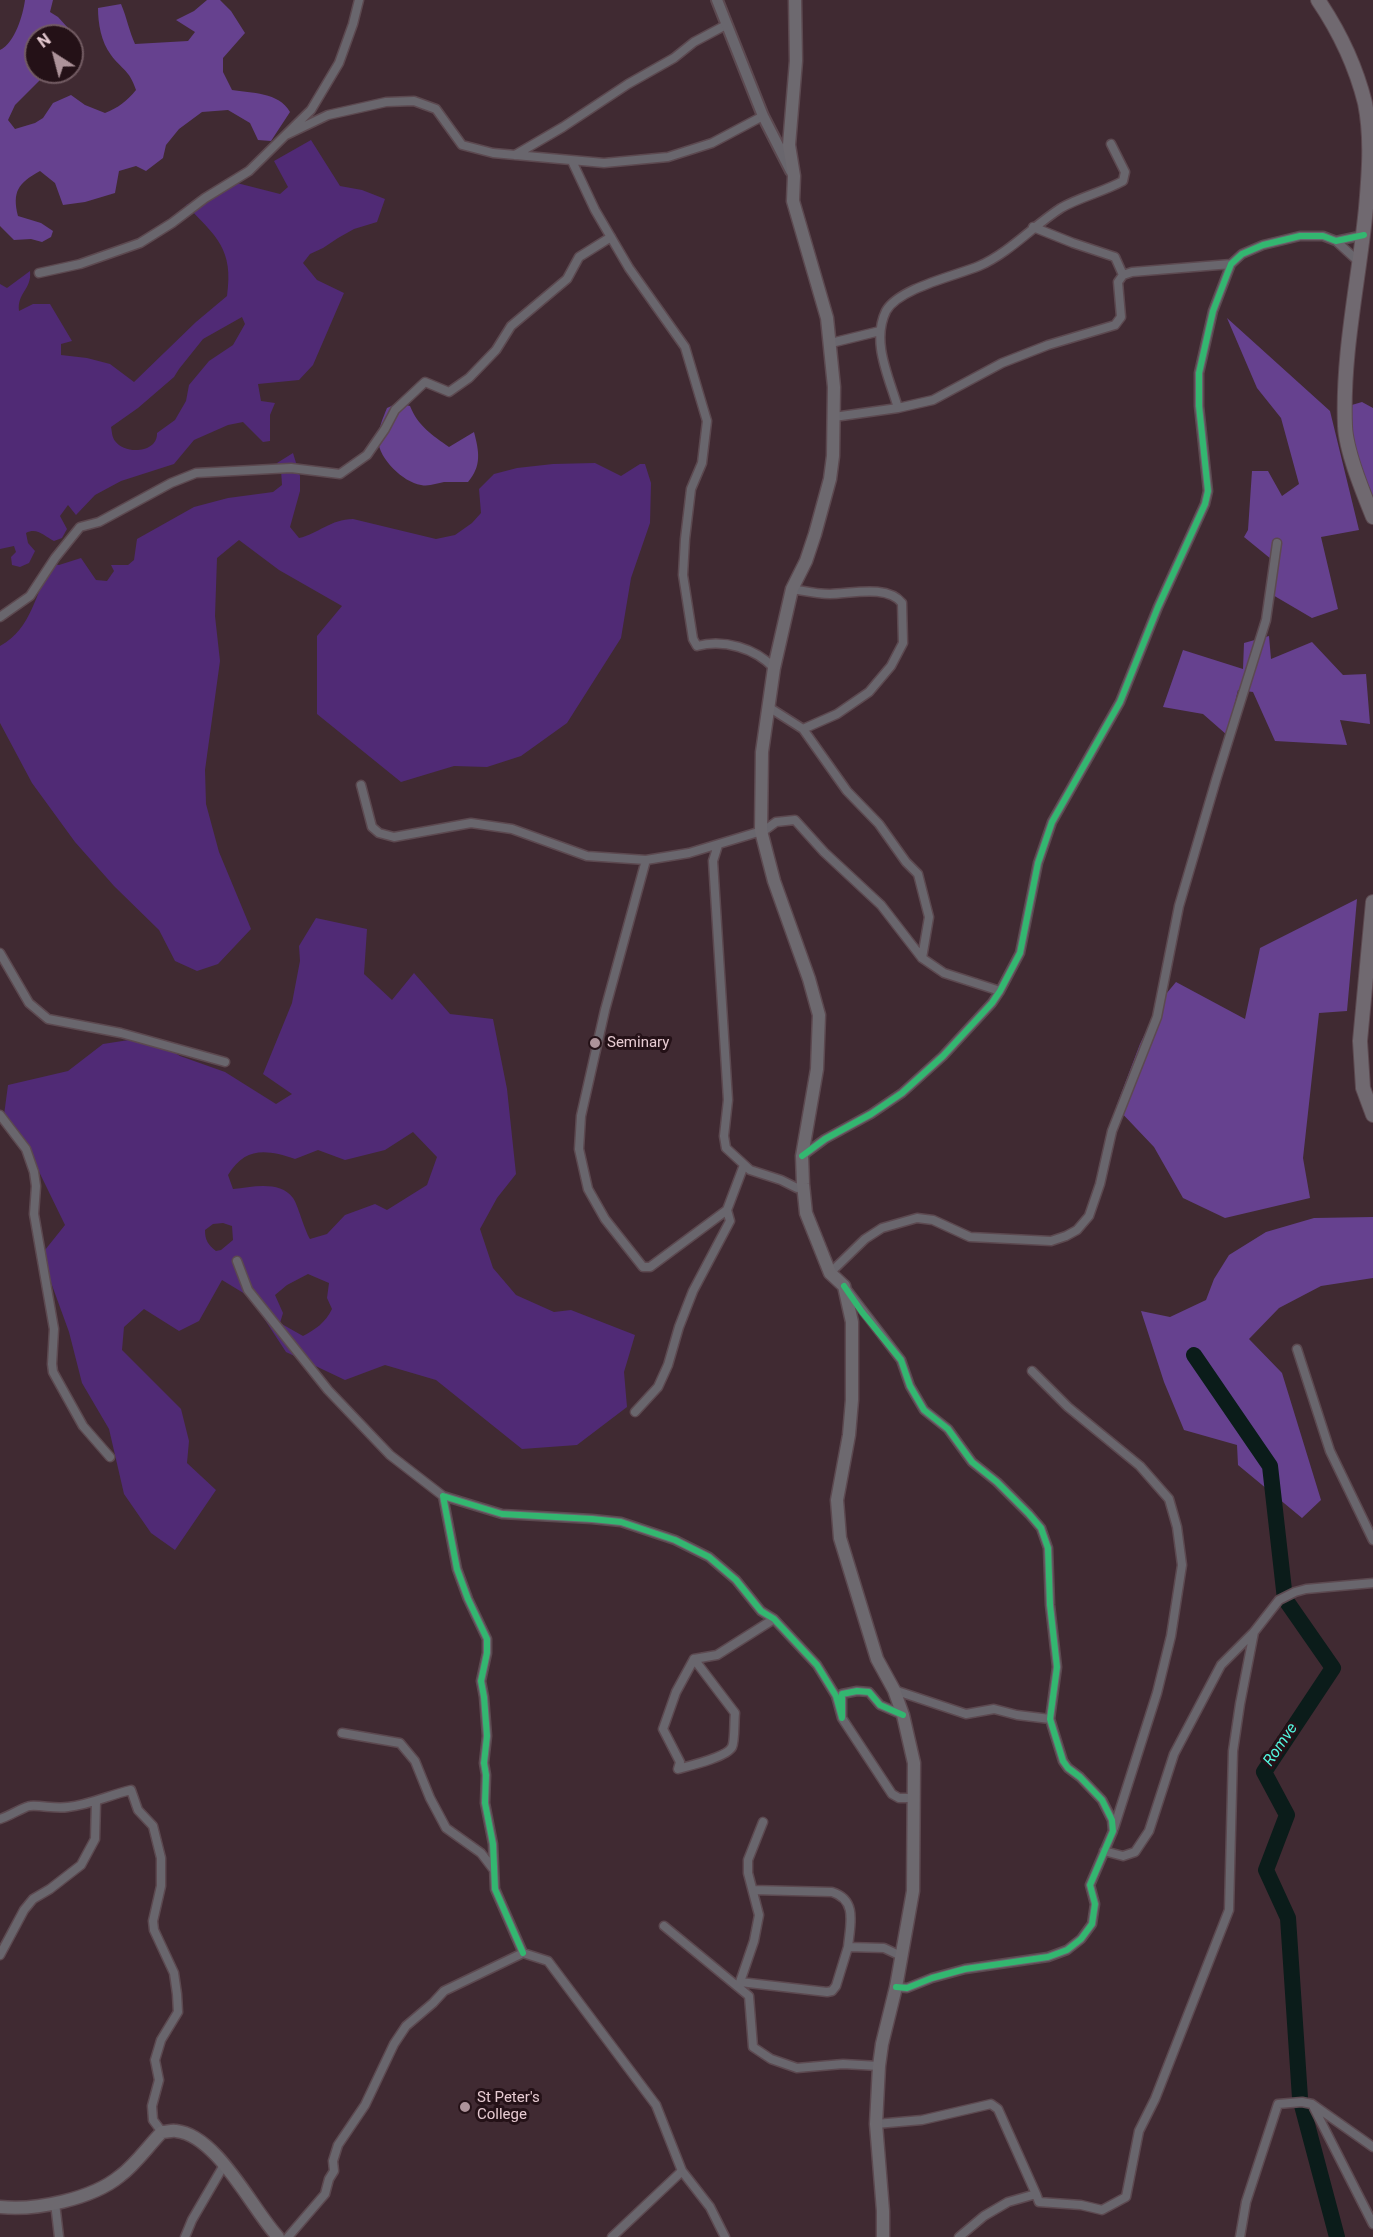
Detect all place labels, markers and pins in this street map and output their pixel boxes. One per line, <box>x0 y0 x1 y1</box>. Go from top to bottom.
place label: Seminary <box>607 1034 669 1052</box>
marker: Seminary <box>588 1036 602 1050</box>
place label: St Peter's College <box>477 2089 540 2124</box>
marker: St Peter's College <box>458 2100 472 2114</box>

